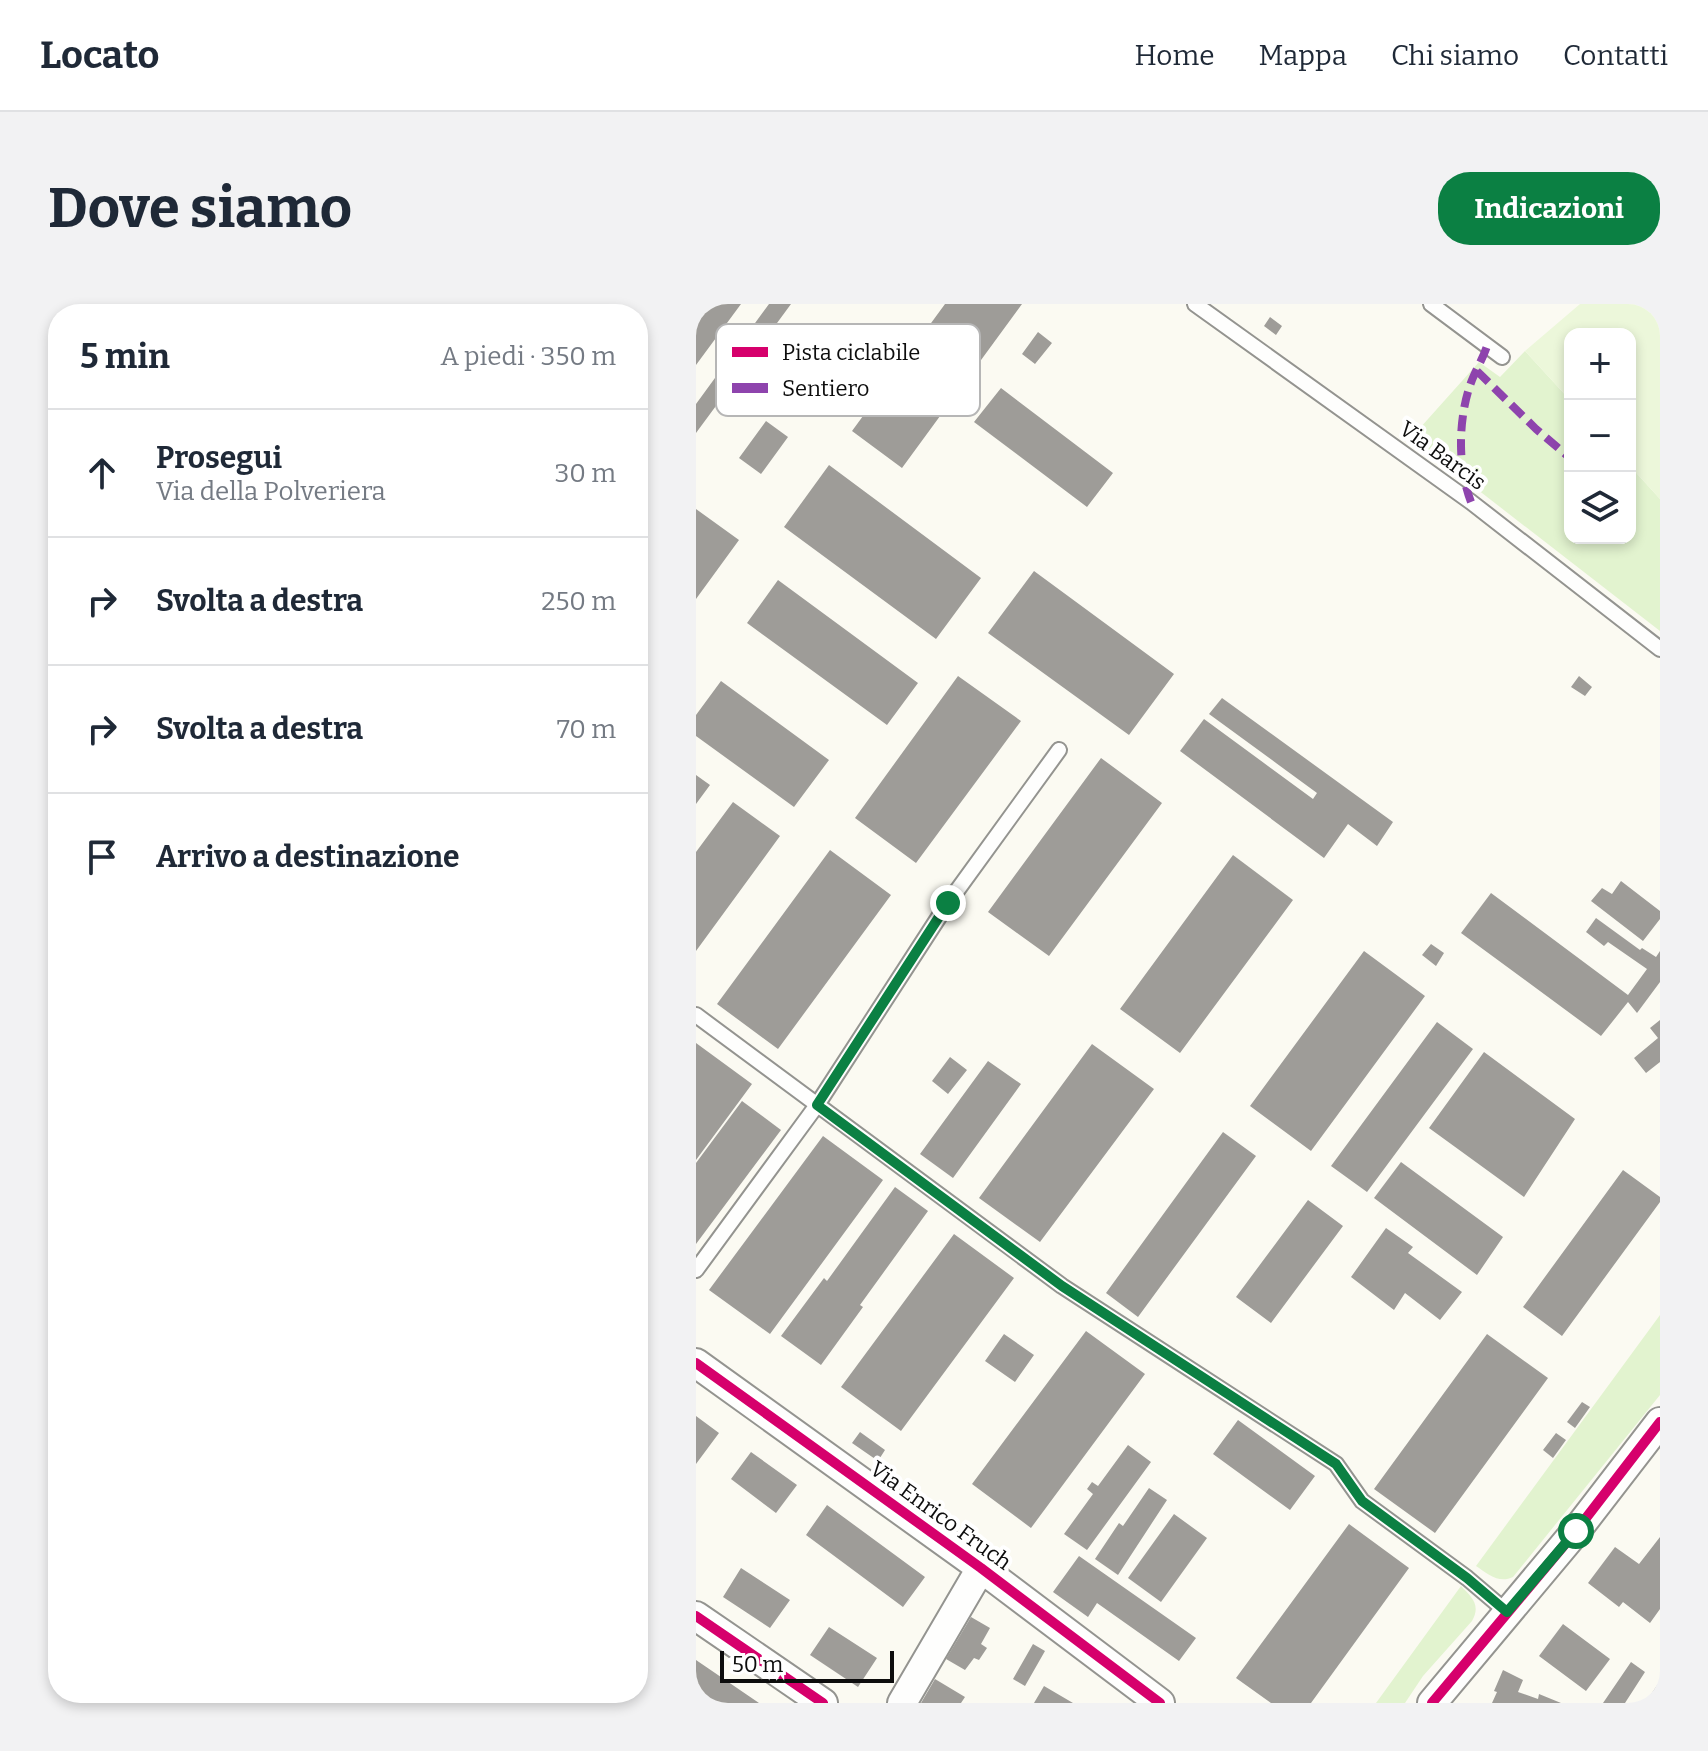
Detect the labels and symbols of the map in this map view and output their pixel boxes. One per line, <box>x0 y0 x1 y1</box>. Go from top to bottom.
legend <box>716 324 980 416</box>
text: Pista ciclabile <box>782 339 920 366</box>
text: Sentiero <box>782 375 869 402</box>
street label: Via Barcis <box>1394 415 1491 496</box>
route end <box>930 885 966 921</box>
street label: Via Enrico Fruch <box>865 1455 1017 1576</box>
route start <box>1558 1513 1594 1549</box>
scale bar <box>720 1647 894 1683</box>

